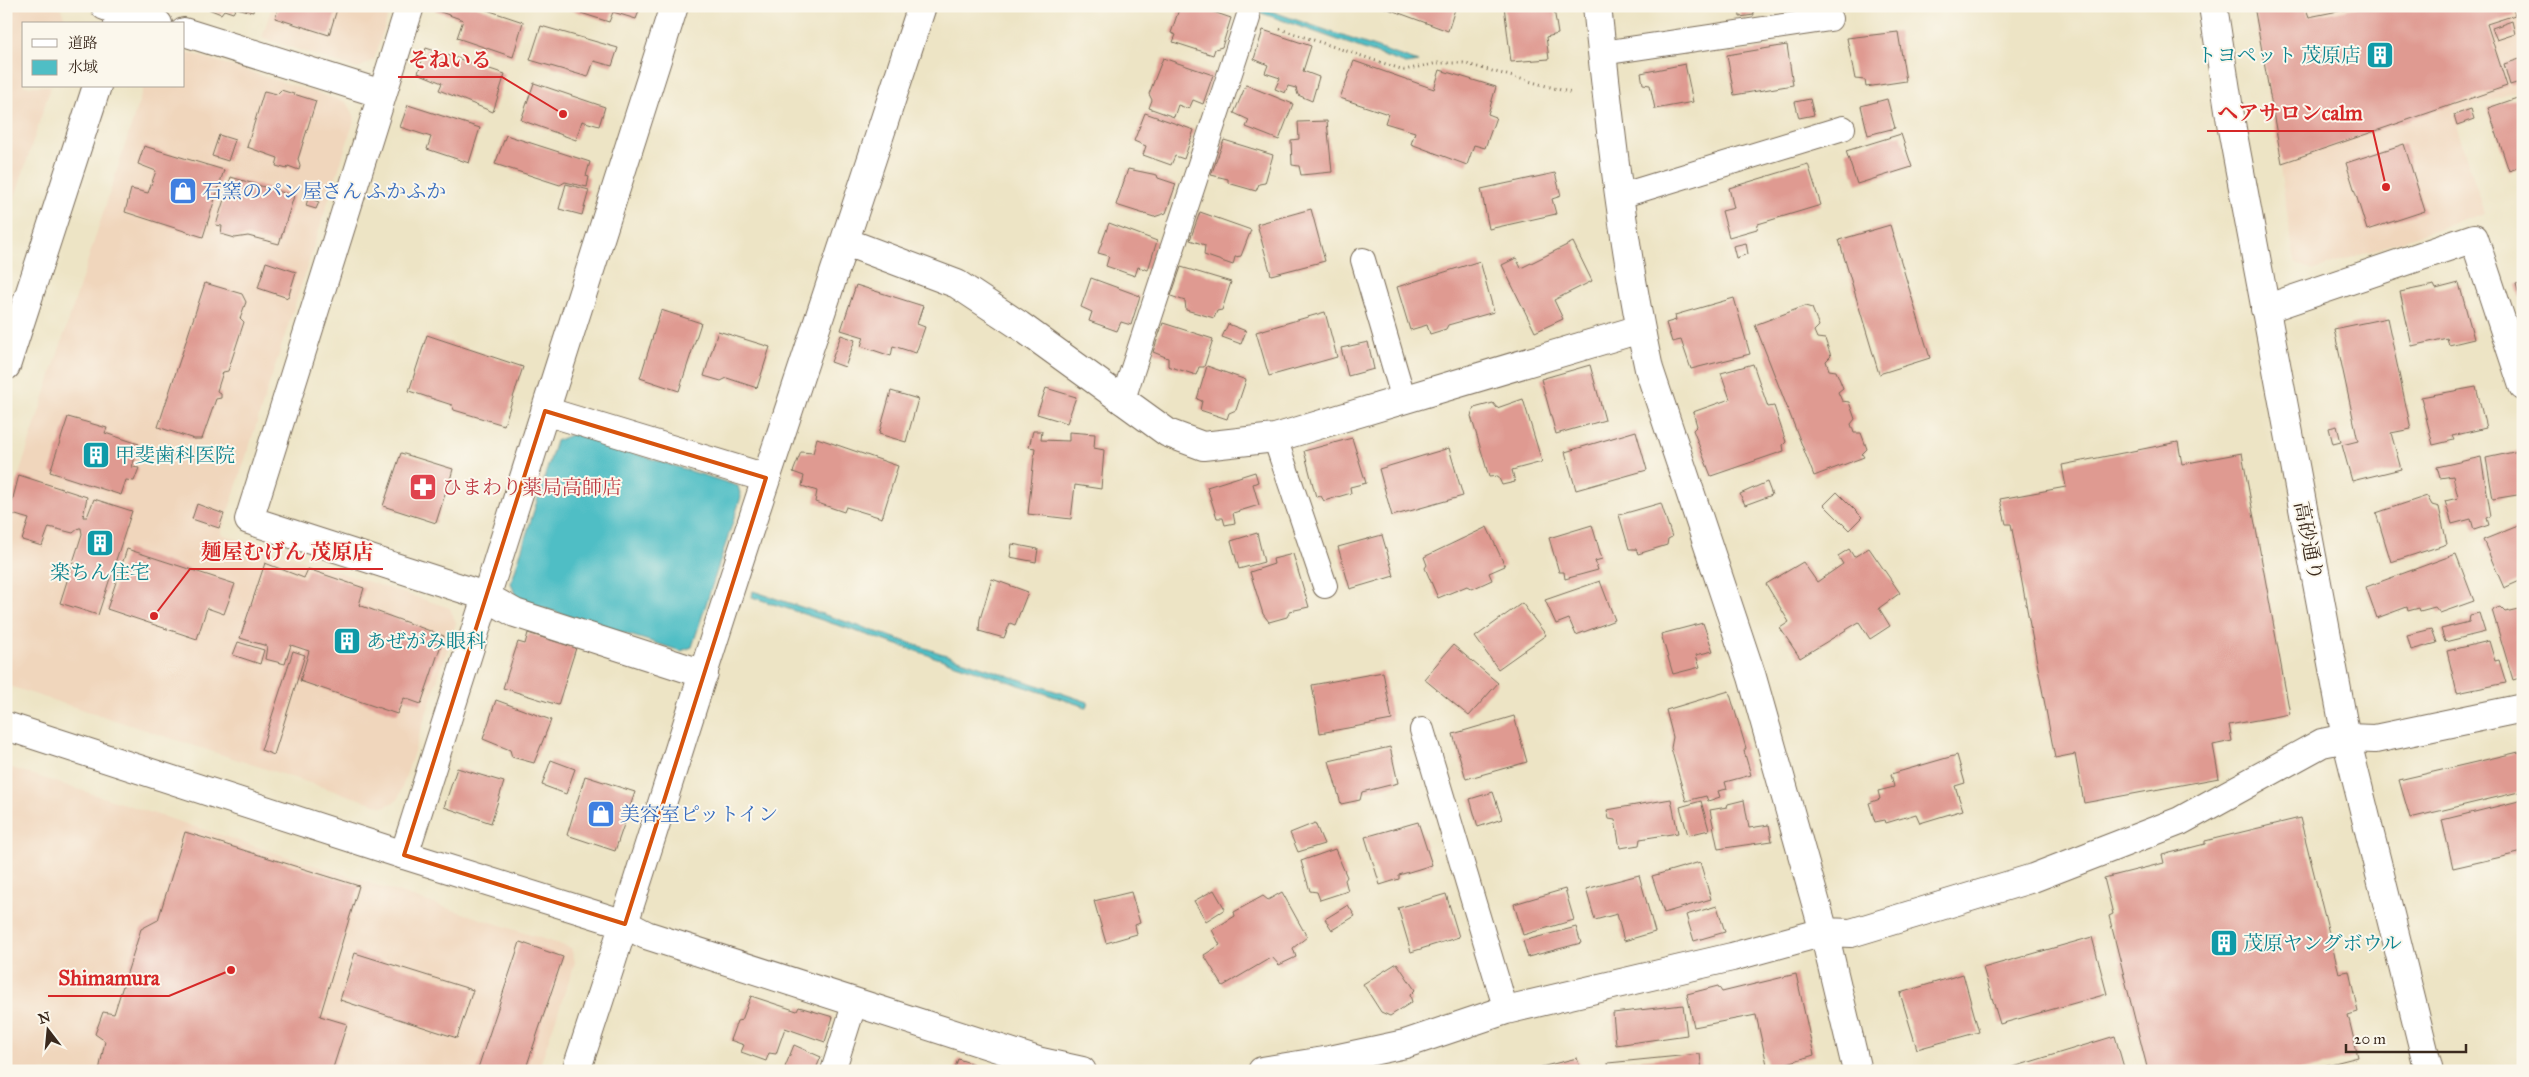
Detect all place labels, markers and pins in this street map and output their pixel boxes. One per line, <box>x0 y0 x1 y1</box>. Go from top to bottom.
building icon: トヨペット 茂原店 <box>2365 40 2395 70</box>
callout: そねいる <box>398 41 502 77</box>
place label: トヨペット 茂原店 <box>2197 43 2361 67</box>
callout: ヘアサロンcalm <box>2207 95 2373 131</box>
shop icon: 石窯のパン屋さん ふかふか <box>168 176 198 206</box>
place label: 石窯のパン屋さん ふかふか <box>202 179 446 203</box>
building icon: 甲斐歯科医院 <box>81 440 111 470</box>
place label: 甲斐歯科医院 <box>115 443 235 467</box>
pharmacy icon: ひまわり薬局高師店 <box>408 472 438 502</box>
place label: ひまわり薬局高師店 <box>442 475 622 499</box>
building icon: 楽ちん住宅 <box>85 528 115 558</box>
callout: 麺屋むげん 茂原店 <box>190 533 383 569</box>
place label: 楽ちん住宅 <box>50 560 150 584</box>
building icon: あぜがみ眼科 <box>332 626 362 656</box>
place label: あぜがみ眼科 <box>366 629 486 653</box>
shop icon: 美容室ピットイン <box>586 799 616 829</box>
place label: 美容室ピットイン <box>620 802 778 826</box>
building icon: 茂原ヤングボウル <box>2209 928 2239 958</box>
place label: 茂原ヤングボウル <box>2243 931 2402 955</box>
callout: Shimamura <box>48 960 169 996</box>

